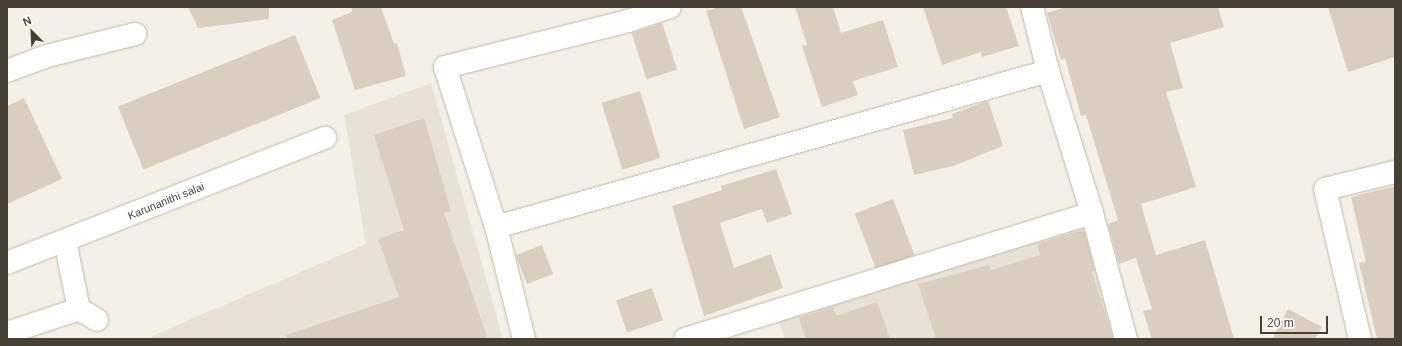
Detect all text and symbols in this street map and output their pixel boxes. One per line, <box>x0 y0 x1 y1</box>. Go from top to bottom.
north arrow <box>12 12 52 52</box>
text: N <box>21 14 33 28</box>
street label: Karunanithi salai <box>126 180 206 222</box>
scale bar <box>1262 308 1330 334</box>
text: 20 m <box>1267 316 1294 330</box>

